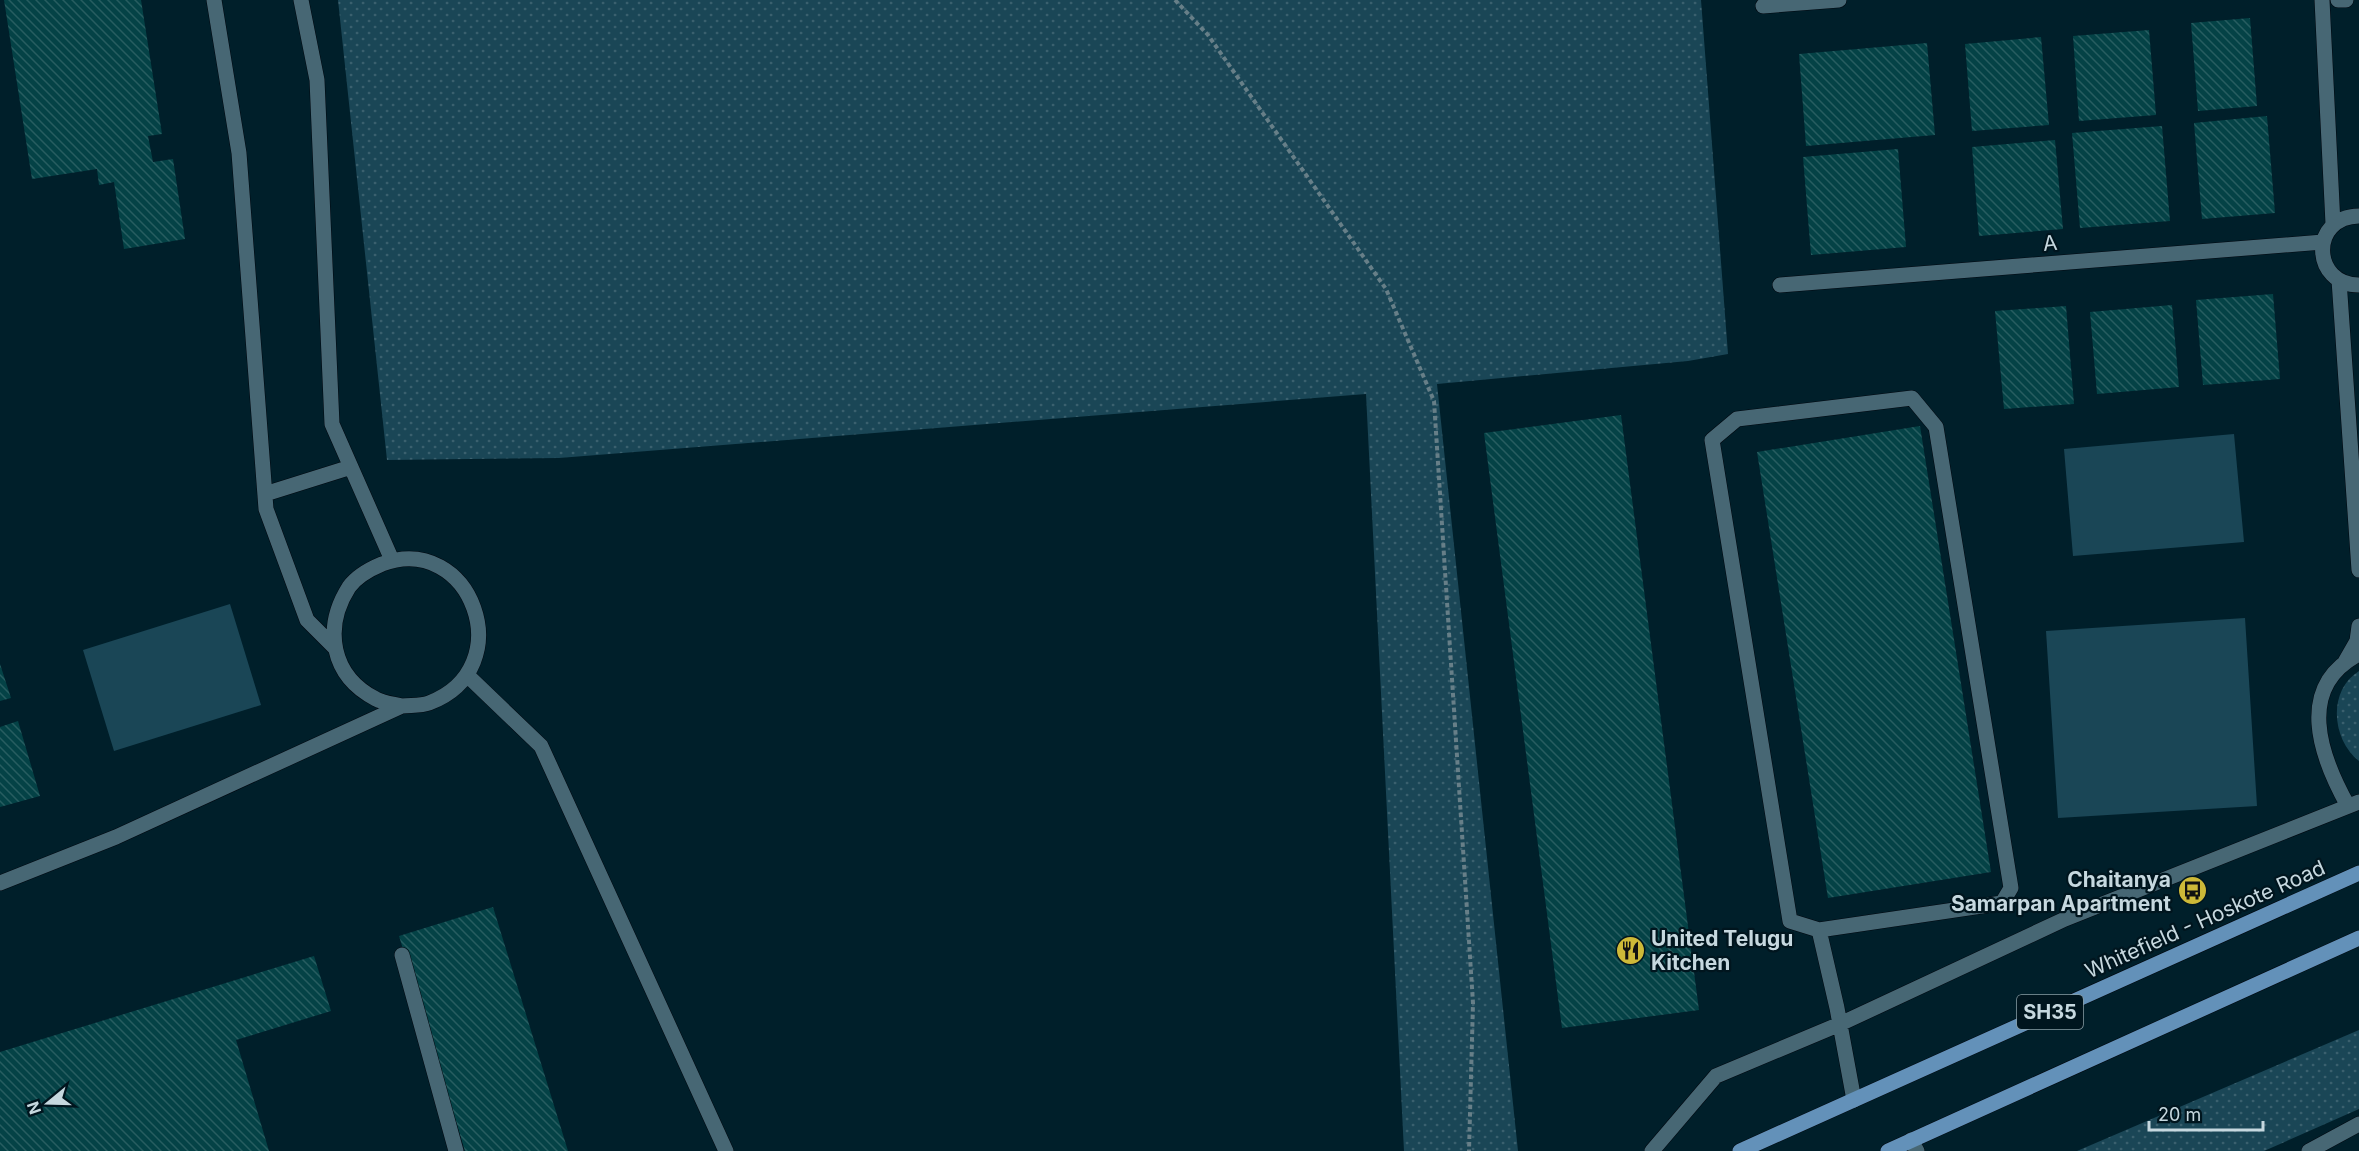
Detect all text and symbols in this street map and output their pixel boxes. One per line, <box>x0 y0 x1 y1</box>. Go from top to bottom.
street label: A <box>2042 230 2058 256</box>
street label: Whitefield - Hoskote Road <box>2081 855 2329 983</box>
place label: Chaitanya Samarpan Apartment <box>1951 867 2171 916</box>
bus stop icon: Chaitanya Samarpan Apartment <box>2176 875 2208 907</box>
place label: United Telugu Kitchen <box>1651 926 1793 975</box>
restaurant icon: United Telugu Kitchen <box>1614 934 1646 966</box>
road number: SH35 <box>2017 995 2083 1029</box>
north arrow <box>18 1073 78 1133</box>
scale bar <box>2149 1094 2263 1132</box>
text: N <box>22 1099 45 1117</box>
text: 20 m <box>2158 1104 2201 1125</box>

